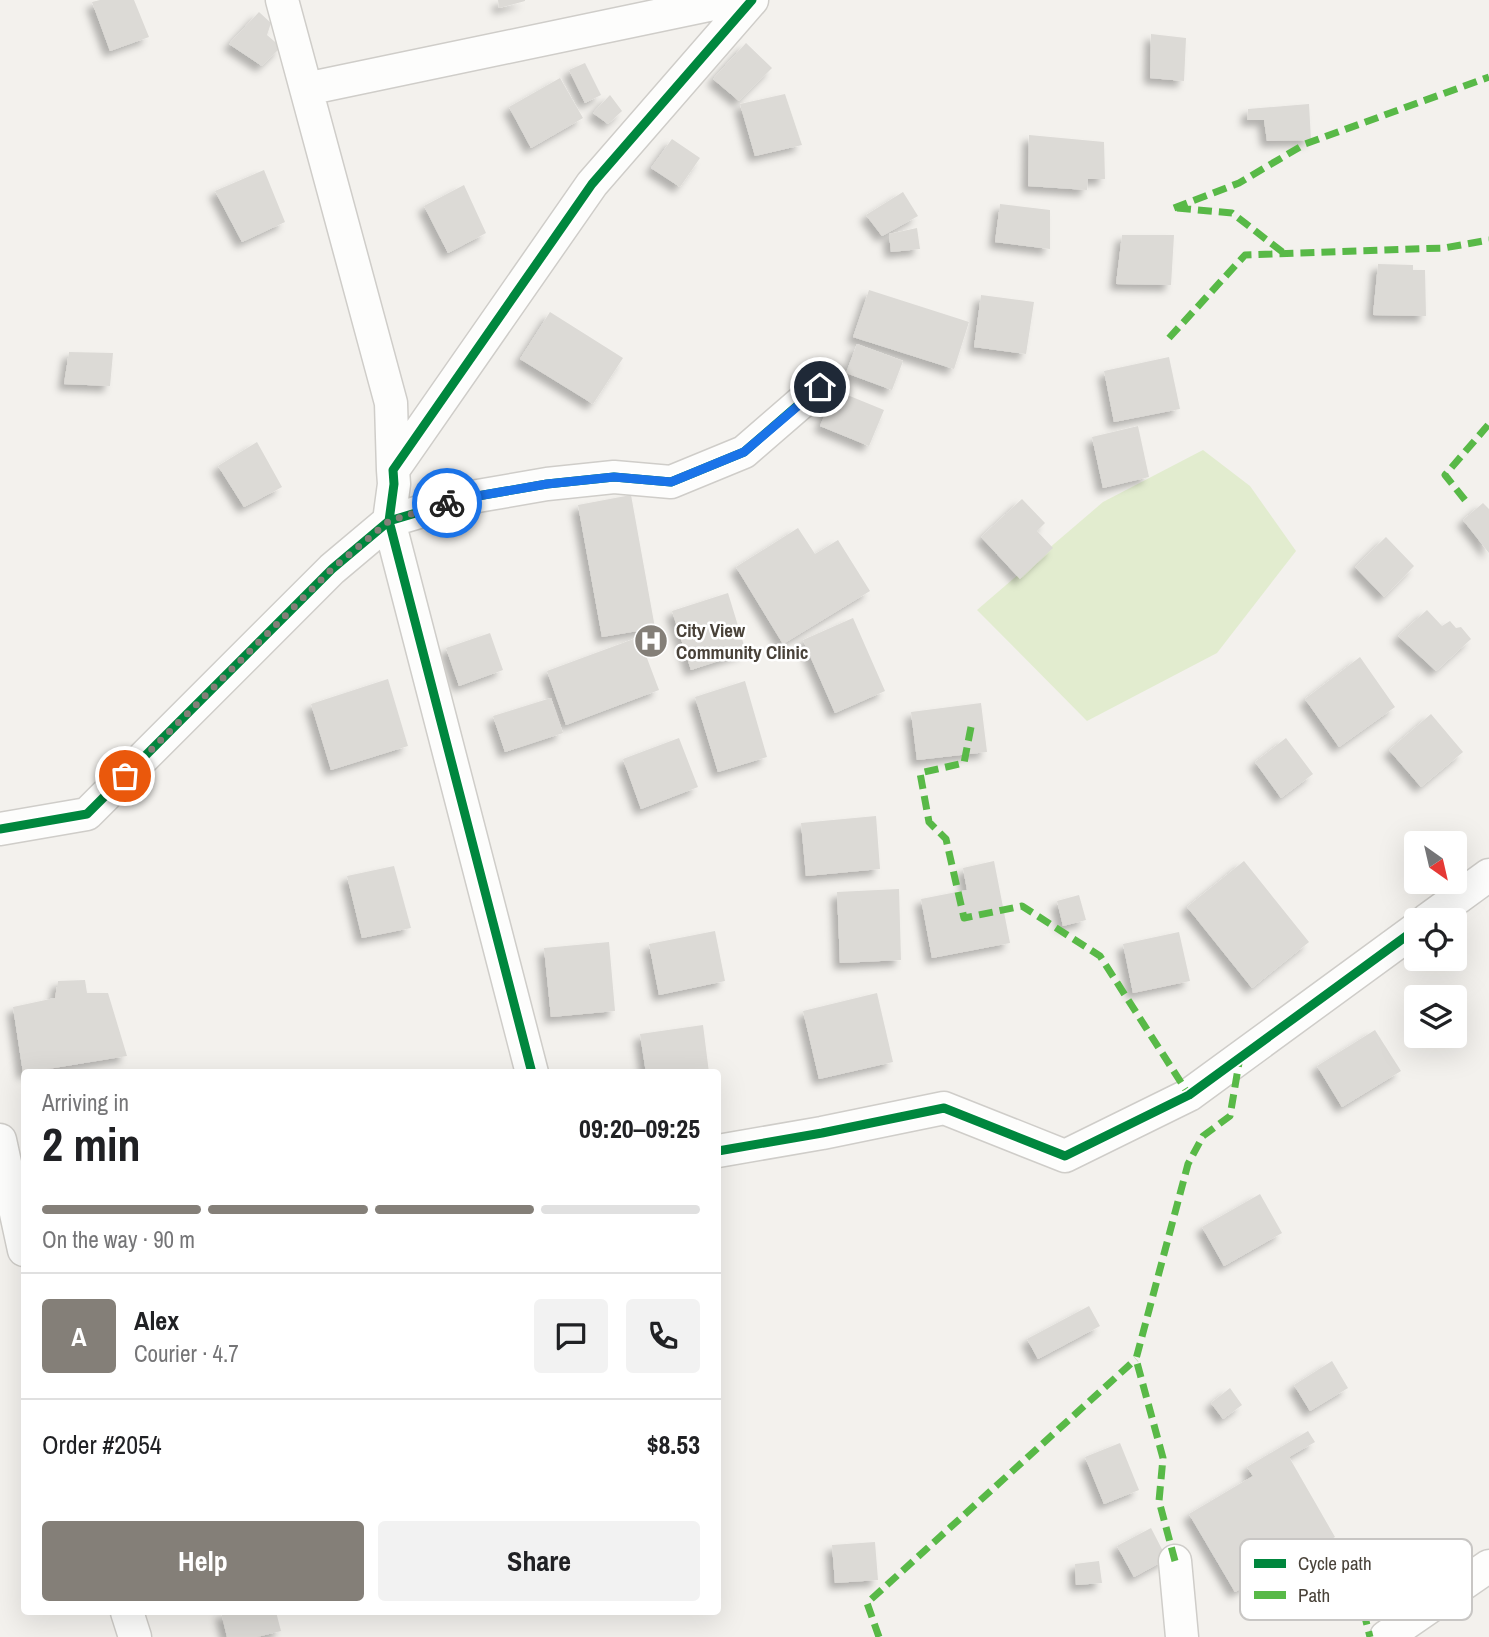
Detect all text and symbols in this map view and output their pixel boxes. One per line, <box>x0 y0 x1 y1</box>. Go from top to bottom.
pin <box>790 357 850 417</box>
icon: home <box>801 368 839 406</box>
courier <box>412 468 482 538</box>
icon: bike <box>428 484 466 522</box>
place label: City View Community Clinic <box>676 617 808 665</box>
hospital icon: City View Community Clinic <box>632 622 670 660</box>
pin <box>95 746 155 806</box>
icon: bag <box>106 757 144 795</box>
north arrow <box>1404 831 1466 894</box>
map controls <box>1404 831 1467 1048</box>
button: locate <box>1404 908 1467 971</box>
button: layers <box>1404 985 1467 1048</box>
text: Arriving in <box>42 1087 129 1118</box>
text: 09:20–09:25 <box>579 1111 700 1146</box>
text: 2 min <box>42 1113 141 1175</box>
text: On the way · 90 m <box>42 1224 195 1255</box>
button: chat <box>534 1299 608 1373</box>
button: phone <box>626 1299 700 1373</box>
text: Alex <box>134 1303 179 1338</box>
text: A <box>71 1319 87 1354</box>
text: Courier · 4.7 <box>134 1338 239 1369</box>
text: Order #2054 <box>42 1427 162 1462</box>
text: $8.53 <box>647 1427 700 1462</box>
button: Help <box>42 1521 364 1601</box>
button: Share <box>378 1521 700 1601</box>
legend <box>1240 1539 1472 1620</box>
text: Cycle path <box>1298 1550 1372 1576</box>
text: Path <box>1298 1582 1330 1608</box>

